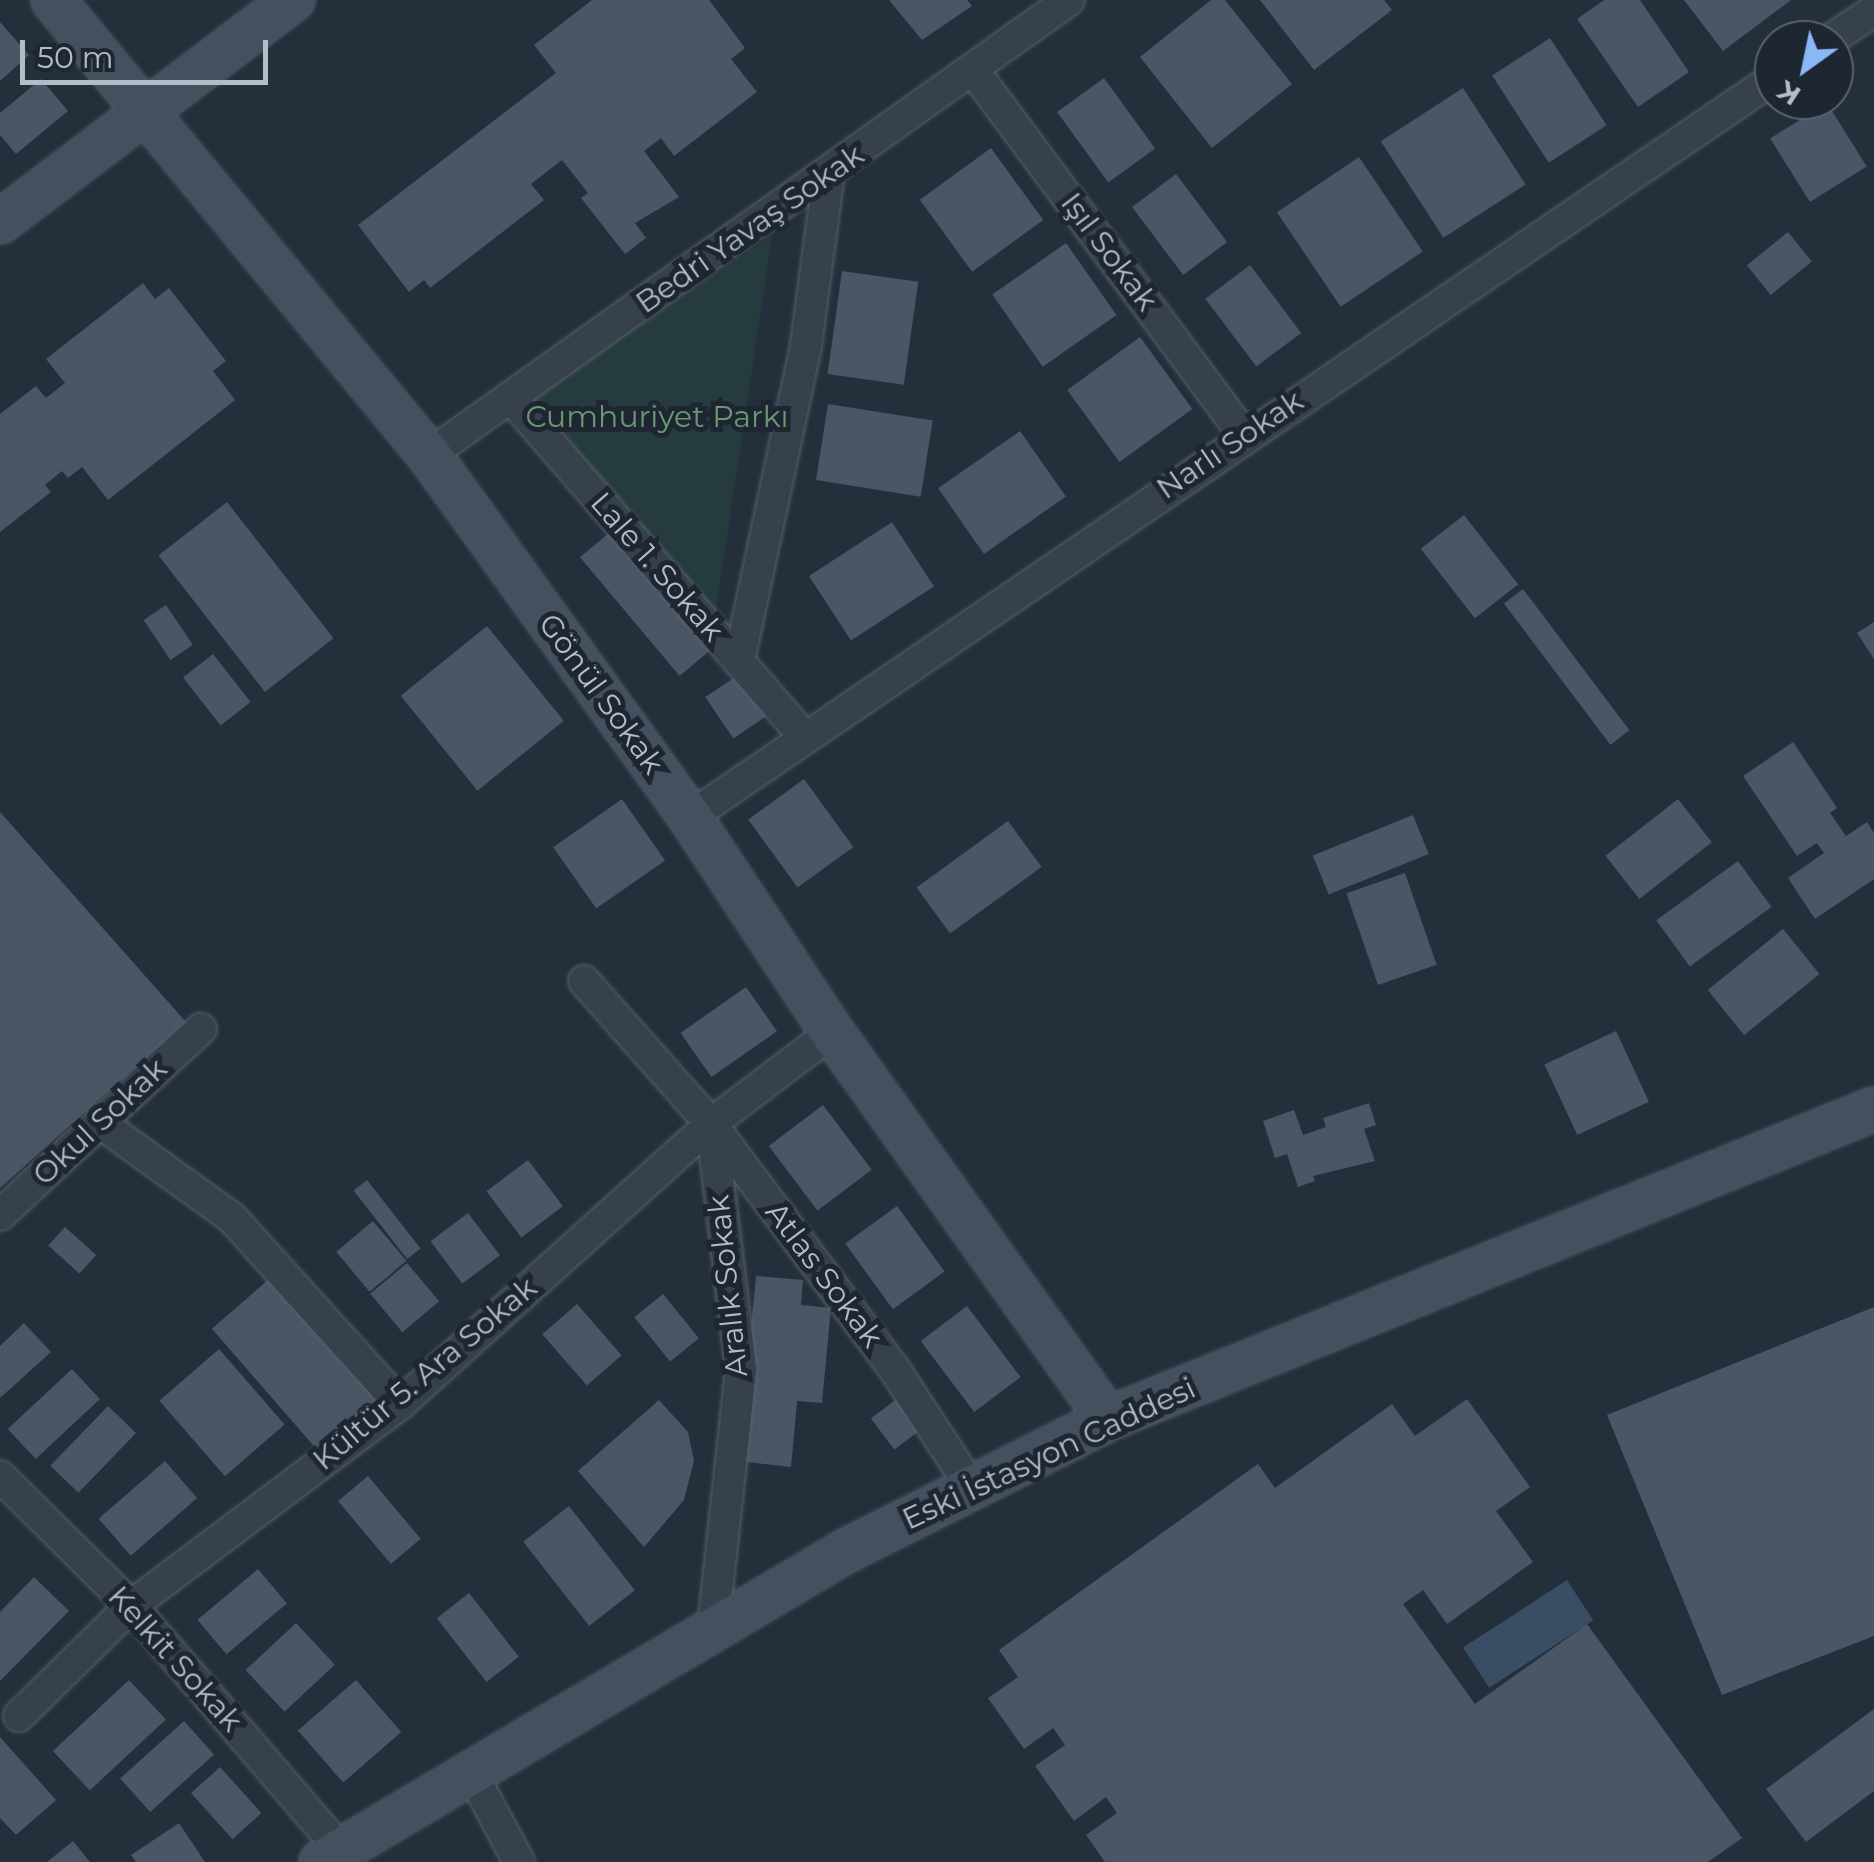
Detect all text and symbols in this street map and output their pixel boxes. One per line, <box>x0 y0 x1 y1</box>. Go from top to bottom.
scale bar <box>25 20 272 82</box>
north arrow <box>1754 20 1854 120</box>
text: 50 m <box>37 39 114 76</box>
text: K <box>1771 74 1807 113</box>
street label: Bedri Yavaş Sokak <box>629 137 871 321</box>
street label: Işıl Sokak <box>1053 186 1165 318</box>
street label: Narlı Sokak <box>1150 383 1310 507</box>
park label: Cumhuriyet Parkı <box>525 399 789 435</box>
street label: Lale 1. Sokak <box>583 485 731 649</box>
street label: Gönül Sokak <box>531 607 671 781</box>
street label: Okul Sokak <box>26 1051 174 1193</box>
street label: Aralık Sokak <box>701 1193 755 1379</box>
street label: Atlas Sokak <box>758 1195 890 1355</box>
street label: Kültür 5. Ara Sokak <box>306 1270 544 1478</box>
street label: Eski İstasyon Caddesi <box>897 1370 1201 1538</box>
street label: Kelkit Sokak <box>100 1579 250 1739</box>

